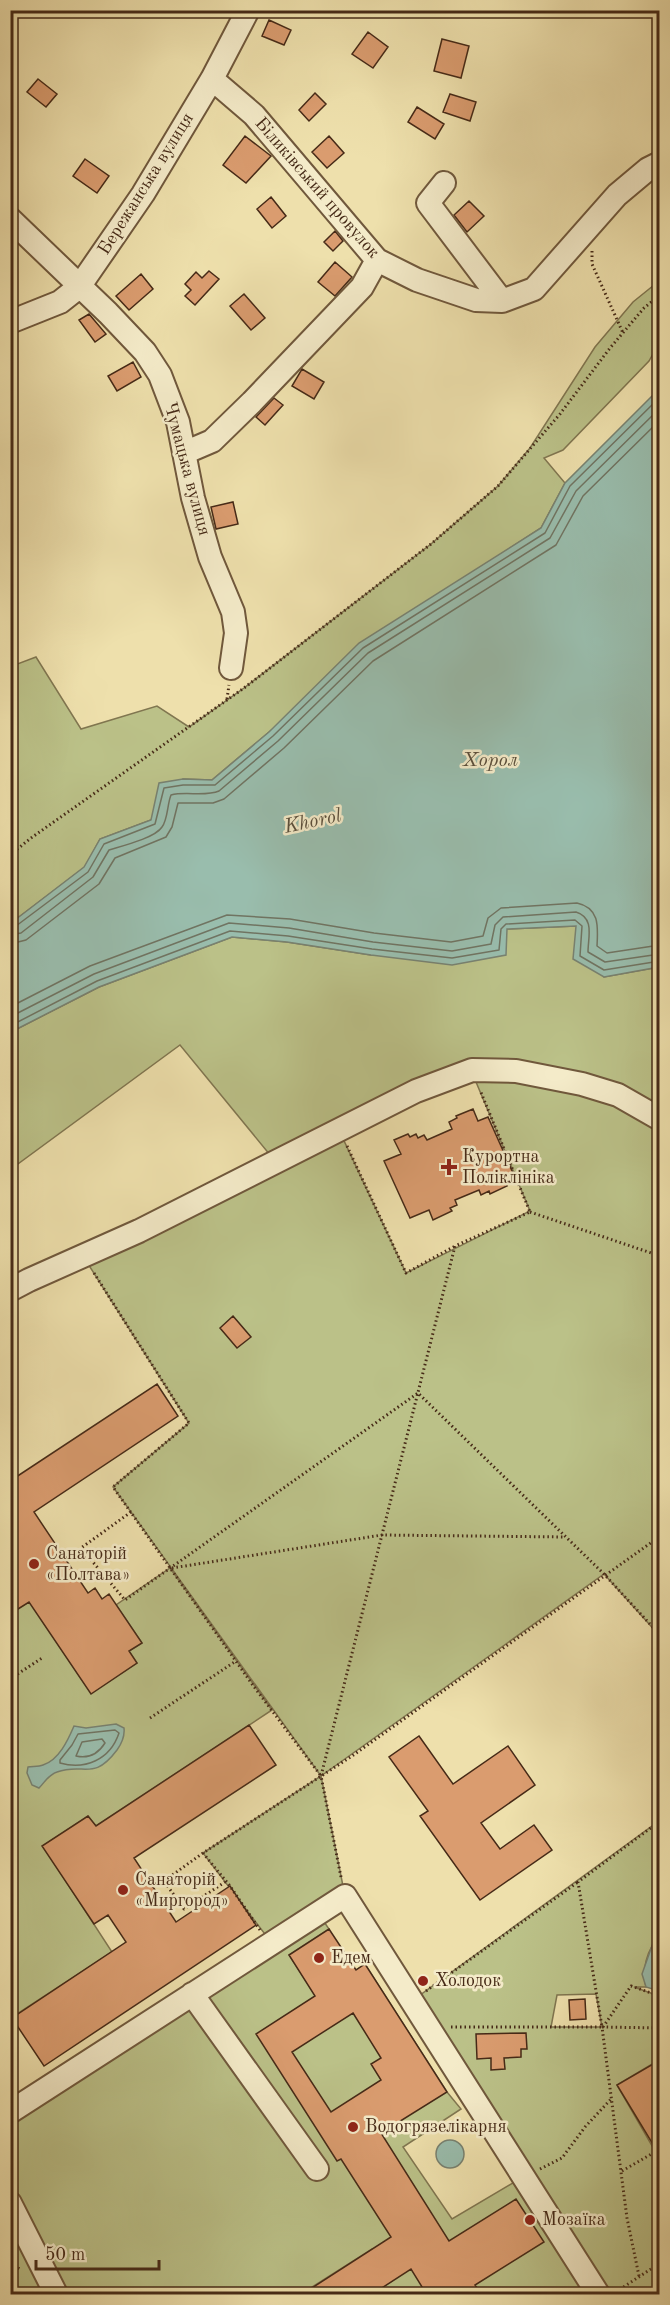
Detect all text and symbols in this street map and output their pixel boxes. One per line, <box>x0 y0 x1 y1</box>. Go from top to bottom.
street label: Бережанська вулиця <box>95 110 197 258</box>
street label: Біликівський провулок <box>251 114 383 262</box>
street label: Чумацька вулиця <box>161 400 213 538</box>
water label: Хорол <box>462 751 518 771</box>
water label: Khorol <box>281 806 344 838</box>
place label: Курортна Поліклініка <box>462 1148 555 1187</box>
marker: Курортна Поліклініка <box>440 1158 458 1176</box>
place label: Санаторій «Полтава» <box>46 1545 130 1584</box>
marker: Санаторій «Полтава» <box>27 1557 41 1571</box>
place label: Санаторій «Миргород» <box>135 1871 229 1910</box>
marker: Санаторій «Миргород» <box>116 1883 130 1897</box>
place label: Едем <box>331 1949 371 1967</box>
marker: Едем <box>312 1951 326 1965</box>
place label: Холодок <box>435 1972 501 1990</box>
marker: Холодок <box>416 1974 430 1988</box>
place label: Водогрязелікарня <box>365 2118 507 2136</box>
marker: Водогрязелікарня <box>346 2120 360 2134</box>
place label: Мозаїка <box>542 2211 606 2229</box>
marker: Мозаїка <box>523 2213 537 2227</box>
scale bar <box>36 2233 159 2271</box>
text: 50 m <box>45 2246 85 2264</box>

